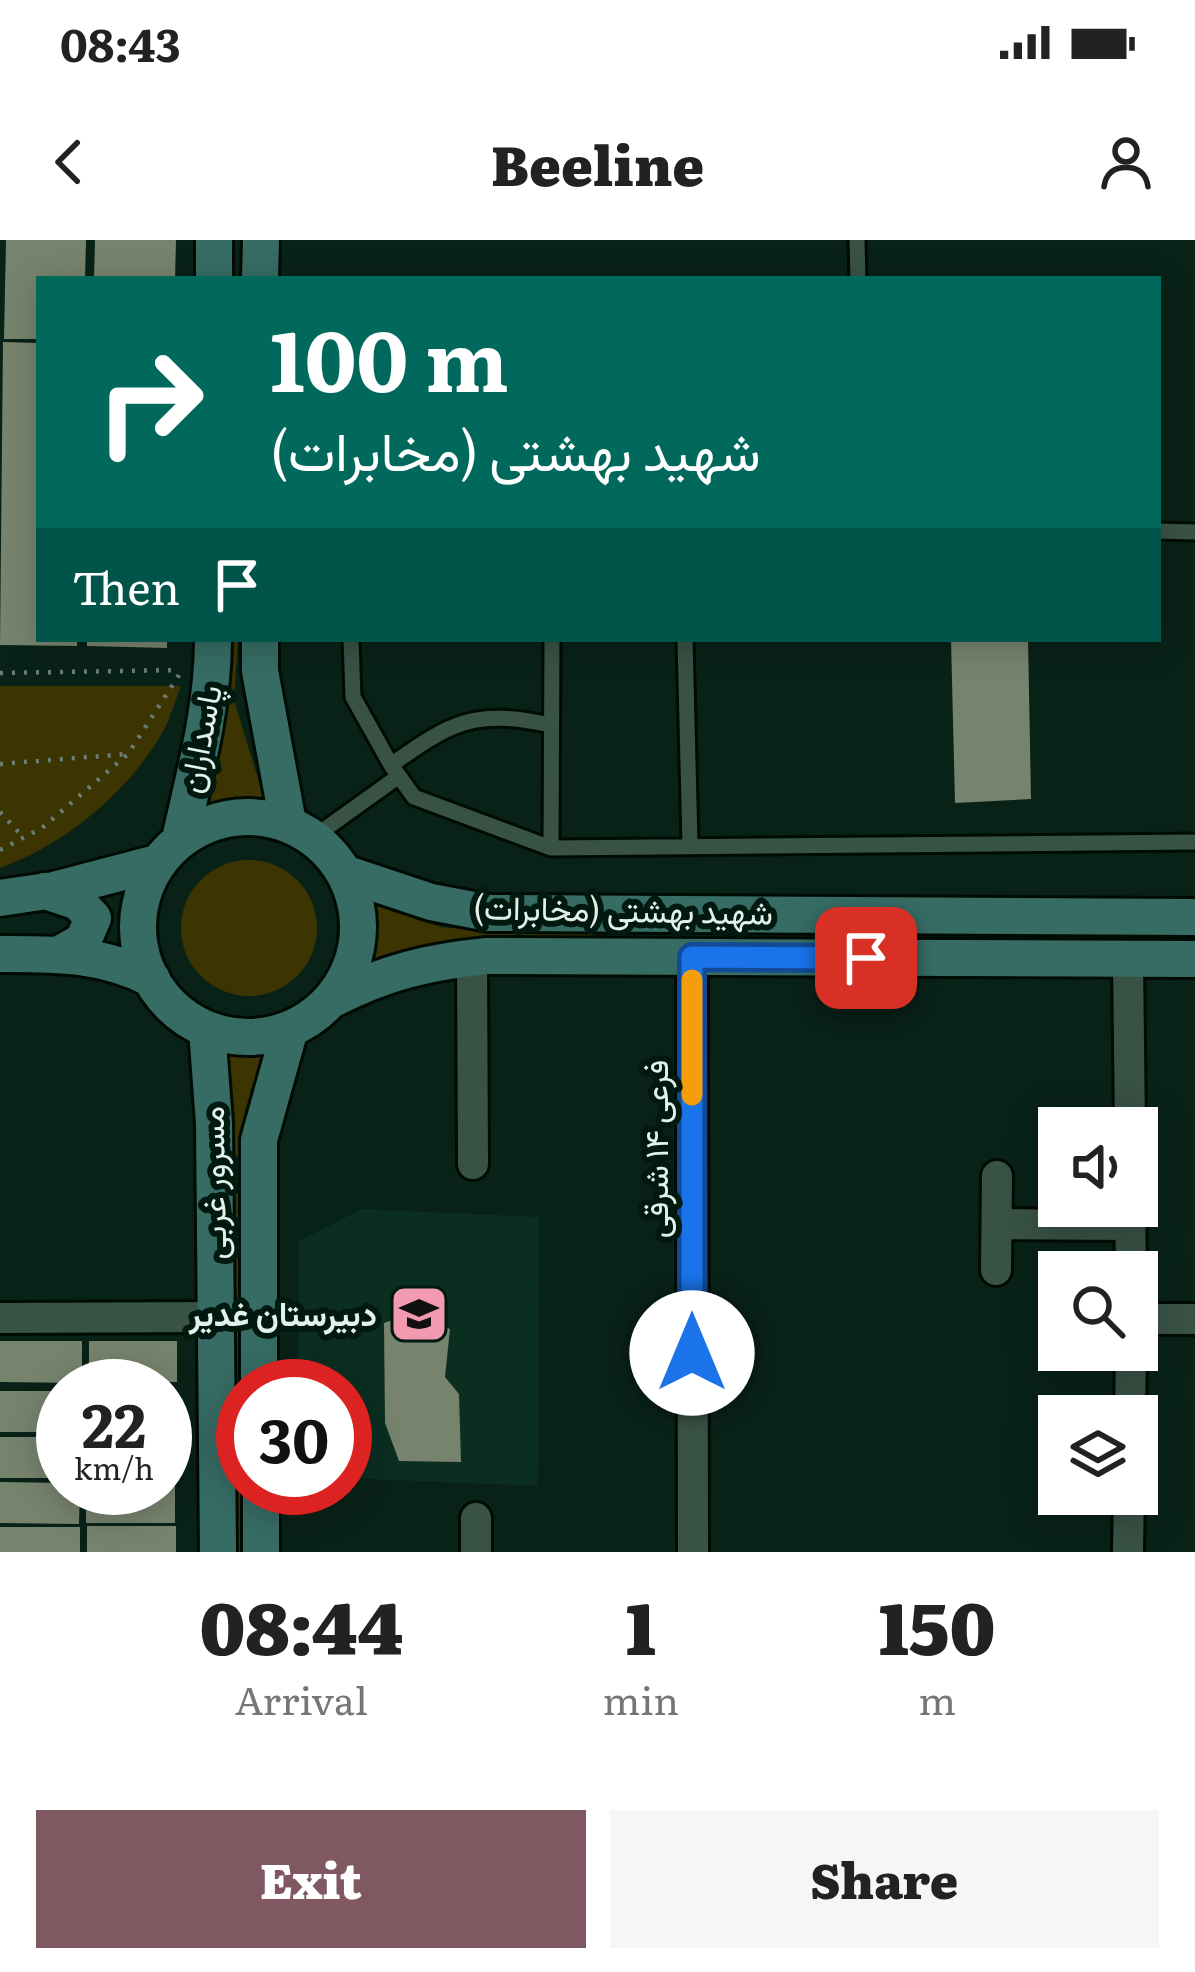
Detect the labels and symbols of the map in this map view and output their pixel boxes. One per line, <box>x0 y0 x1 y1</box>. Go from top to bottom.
street label: پاسداران <box>163 680 233 797</box>
street label: شهید بهشتی (مخابرات) <box>473 880 773 935</box>
pin <box>815 907 917 1009</box>
street label: فرعی ۱۴ شرقی <box>629 1060 678 1238</box>
street label: مسرور غربی <box>185 1106 236 1260</box>
school or university icon: دبیرستان غدیر <box>388 1283 450 1345</box>
place label: دبیرستان غدیر <box>188 1287 377 1336</box>
position arrow <box>629 1290 755 1416</box>
speed limit sign: 30 <box>216 1359 372 1515</box>

